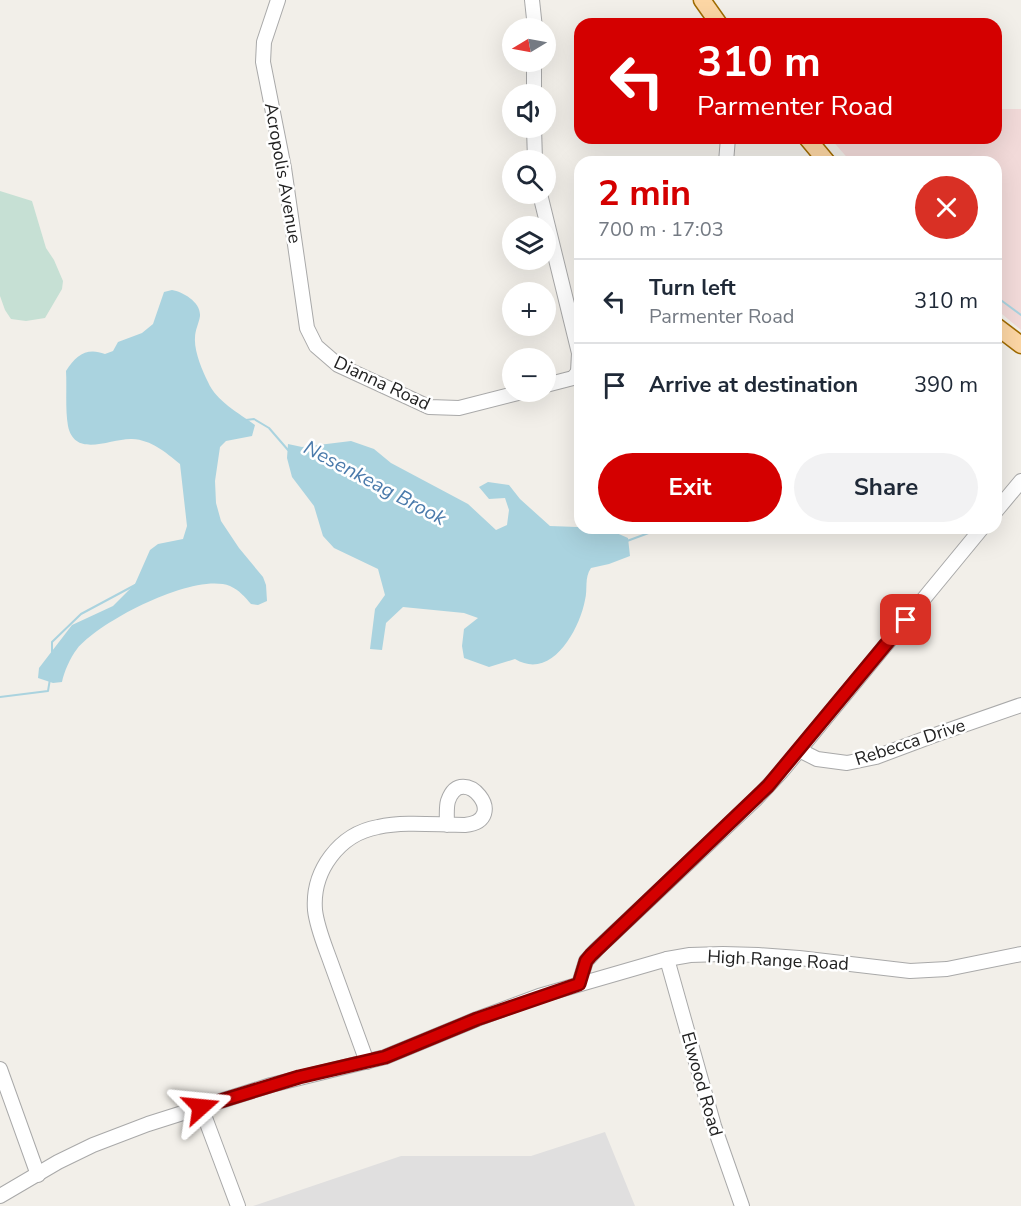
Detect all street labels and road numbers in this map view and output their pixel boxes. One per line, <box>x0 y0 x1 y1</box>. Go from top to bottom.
street label: Acropolis Avenue <box>259 101 307 245</box>
street label: Dianna Road <box>330 350 434 416</box>
street label: Rebecca Drive <box>852 713 968 771</box>
street label: High Range Road <box>707 944 849 976</box>
street label: Elwood Road <box>676 1029 728 1139</box>

